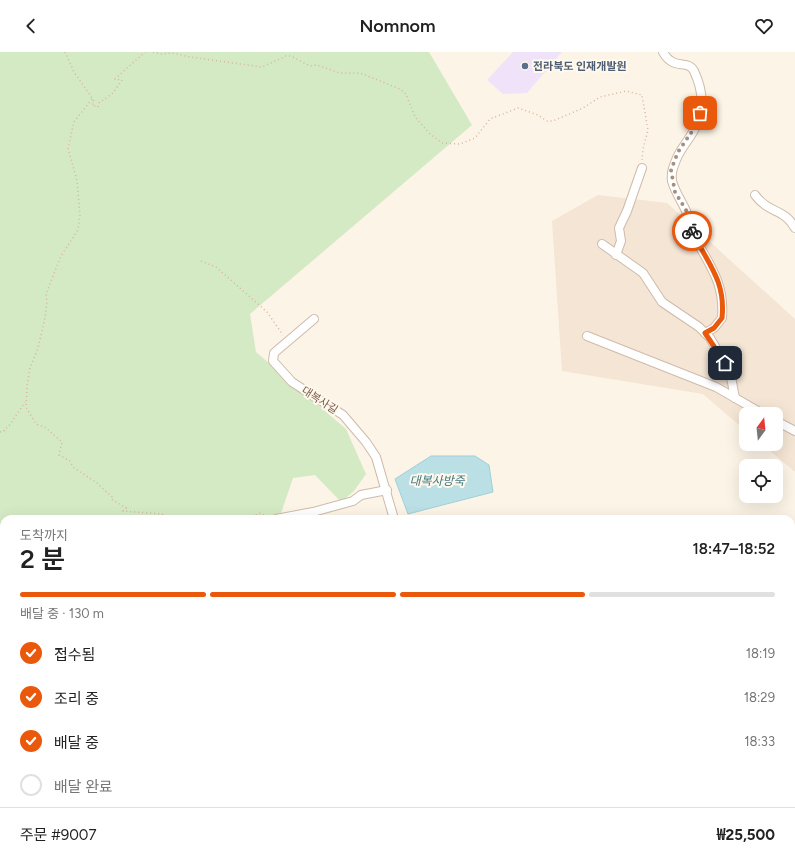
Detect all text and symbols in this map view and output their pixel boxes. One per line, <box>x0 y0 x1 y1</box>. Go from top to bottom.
icon: back <box>20 15 42 37</box>
text: Nomnom <box>359 15 436 37</box>
icon: heart <box>753 15 775 37</box>
place label: 전라북도 인재개발원 <box>533 60 627 73</box>
marker: 전라북도 인재개발원 <box>520 61 530 71</box>
pin <box>683 96 717 130</box>
icon: bag <box>689 102 711 124</box>
courier <box>672 211 712 251</box>
icon: bike <box>681 220 703 242</box>
pin <box>708 346 742 380</box>
icon: home <box>714 352 736 374</box>
street label: 대복사길 <box>299 384 340 417</box>
north arrow <box>739 407 783 451</box>
map controls <box>739 407 783 503</box>
button: locate <box>739 459 783 503</box>
water label: 대복사방죽 <box>409 474 466 488</box>
text: 도착까지 <box>20 528 68 543</box>
text: 18:47–18:52 <box>692 540 775 558</box>
text: 2 분 <box>20 543 65 575</box>
text: 배달 중 · 130 m <box>20 606 104 621</box>
icon: check <box>20 642 42 664</box>
text: 접수됨 <box>54 646 95 664</box>
text: 18:19 <box>746 646 775 661</box>
icon: check <box>20 686 42 708</box>
text: 조리 중 <box>54 690 99 708</box>
text: 18:29 <box>744 690 775 705</box>
icon: check <box>20 730 42 752</box>
text: 배달 중 <box>54 734 99 752</box>
text: 18:33 <box>744 734 775 749</box>
text: 배달 완료 <box>54 778 113 796</box>
text: 주문 #9007 <box>20 826 97 844</box>
text: ₩25,500 <box>717 826 775 844</box>

